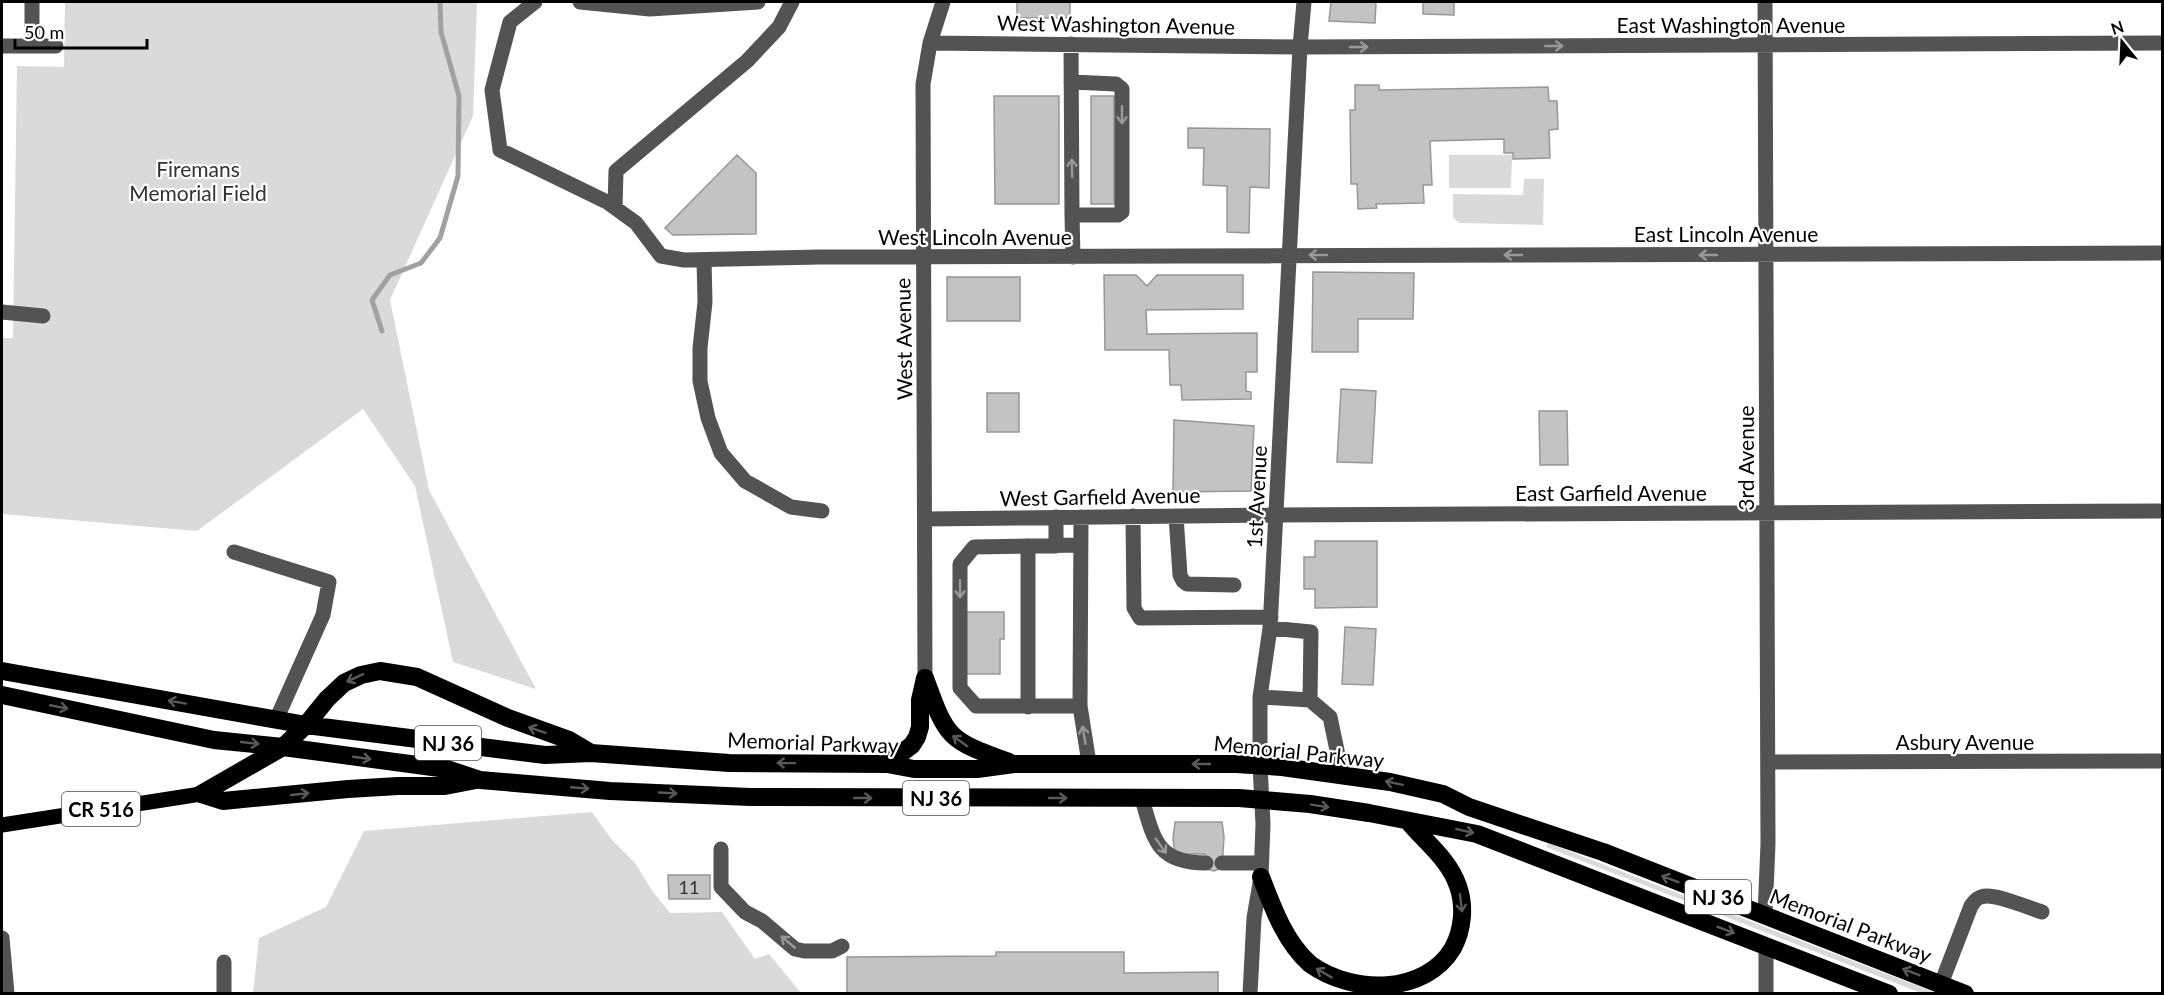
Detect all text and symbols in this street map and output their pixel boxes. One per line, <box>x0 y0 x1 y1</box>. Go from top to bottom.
street label: West Washington Avenue <box>997 9 1235 39</box>
scale bar <box>15 12 147 50</box>
street label: East Washington Avenue <box>1617 12 1845 37</box>
north arrow <box>2092 12 2152 72</box>
text: N <box>2108 16 2126 38</box>
text: 50 m <box>24 21 64 43</box>
one-way arrow <box>1543 40 1563 51</box>
one-way arrow <box>1348 41 1368 53</box>
one-way arrow <box>1116 105 1128 125</box>
park label: Firemans Memorial Field <box>129 156 267 205</box>
one-way arrow <box>1066 158 1078 178</box>
street label: East Lincoln Avenue <box>1634 221 1818 246</box>
street label: West Lincoln Avenue <box>878 224 1072 249</box>
one-way arrow <box>1309 249 1329 261</box>
one-way arrow <box>1504 249 1524 261</box>
one-way arrow <box>1699 249 1719 261</box>
street label: West Avenue <box>889 278 917 400</box>
street label: 3rd Avenue <box>1733 405 1758 511</box>
street label: 1st Avenue <box>1241 445 1271 549</box>
street label: East Garfield Avenue <box>1515 480 1707 505</box>
street label: West Garfield Avenue <box>999 482 1201 510</box>
one-way arrow <box>954 578 966 598</box>
one-way arrow <box>347 673 365 685</box>
one-way arrow <box>168 696 187 707</box>
one-way arrow <box>49 702 68 713</box>
one-way arrow <box>528 723 547 734</box>
one-way arrow <box>1078 725 1089 745</box>
road number: NJ 36 <box>415 726 481 760</box>
street label: Memorial Parkway <box>727 727 899 757</box>
street label: Asbury Avenue <box>1896 729 2034 754</box>
street label: Memorial Parkway <box>1213 730 1386 772</box>
one-way arrow <box>953 735 969 747</box>
one-way arrow <box>240 738 260 749</box>
one-way arrow <box>351 752 371 763</box>
one-way arrow <box>777 757 797 769</box>
one-way arrow <box>1192 758 1212 770</box>
one-way arrow <box>1385 777 1404 788</box>
road number: NJ 36 <box>903 781 969 815</box>
one-way arrow <box>569 783 589 794</box>
one-way arrow <box>290 788 310 799</box>
one-way arrow <box>658 788 678 799</box>
road number: CR 516 <box>62 792 140 826</box>
one-way arrow <box>853 792 873 804</box>
one-way arrow <box>1048 792 1068 804</box>
one-way arrow <box>1310 801 1329 812</box>
one-way arrow <box>1455 826 1474 838</box>
one-way arrow <box>1155 837 1167 853</box>
one-way arrow <box>1662 872 1680 883</box>
house number: 11 <box>679 876 699 898</box>
road number: NJ 36 <box>1685 880 1751 914</box>
street label: Memorial Parkway <box>1767 883 1936 967</box>
one-way arrow <box>1456 893 1467 912</box>
one-way arrow <box>1716 926 1735 937</box>
one-way arrow <box>780 936 796 949</box>
one-way arrow <box>1902 966 1921 977</box>
one-way arrow <box>1316 967 1333 979</box>

